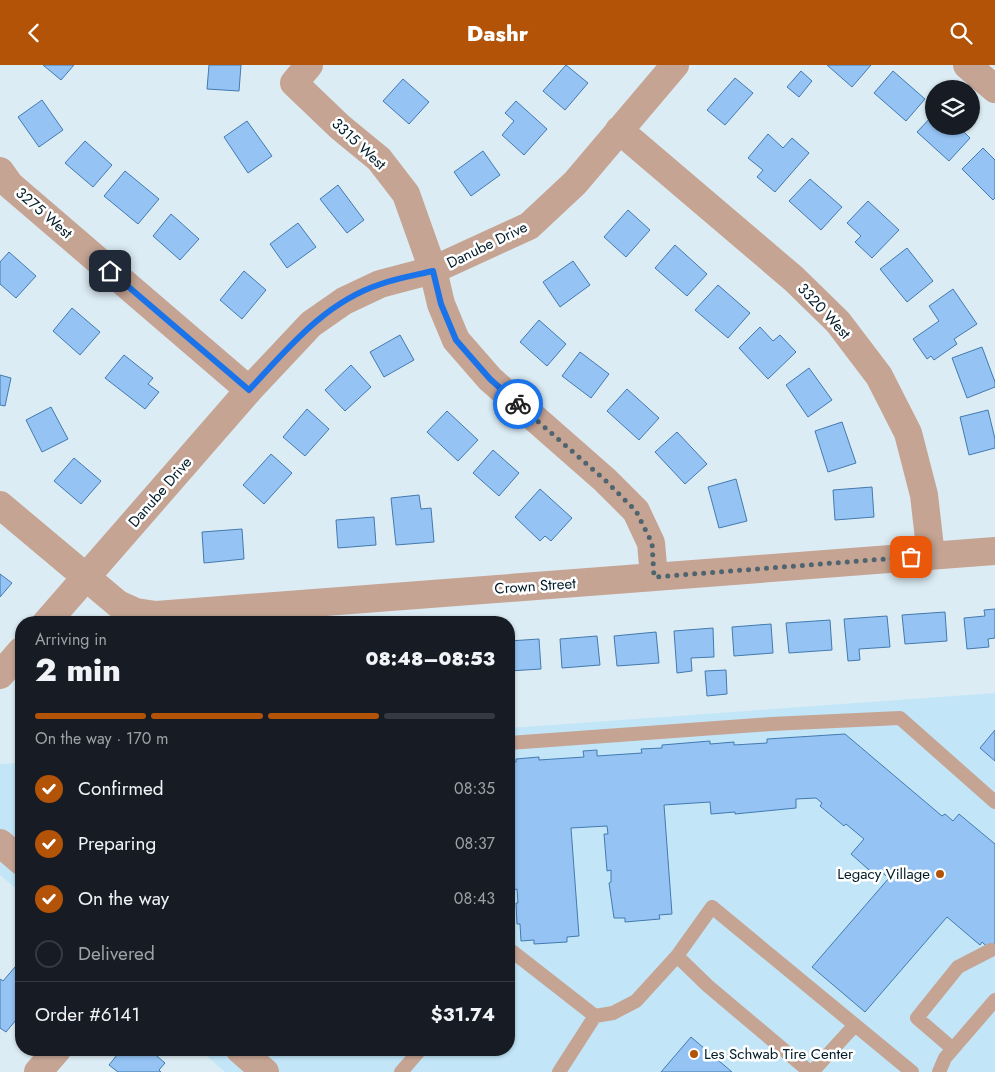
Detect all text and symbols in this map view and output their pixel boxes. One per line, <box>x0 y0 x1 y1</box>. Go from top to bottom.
text: Dashr <box>467 17 528 49</box>
icon: back <box>20 19 48 47</box>
icon: search <box>947 19 975 47</box>
map controls <box>925 80 980 135</box>
button: layers <box>925 80 980 135</box>
street label: 3315 West <box>327 113 391 175</box>
street label: 3275 West <box>11 182 77 244</box>
street label: Danube Drive <box>443 216 531 274</box>
pin <box>89 250 131 292</box>
icon: home <box>96 257 124 285</box>
street label: 3320 West <box>792 278 856 344</box>
courier <box>493 379 543 429</box>
icon: bike <box>504 390 532 418</box>
street label: Danube Drive <box>123 452 197 532</box>
pin <box>890 536 932 578</box>
icon: bag <box>897 543 925 571</box>
street label: Crown Street <box>494 572 577 600</box>
text: Arriving in <box>35 628 107 651</box>
text: 08:48–08:53 <box>366 645 495 672</box>
text: 2 min <box>35 647 121 693</box>
text: On the way · 170 m <box>35 727 169 750</box>
icon: check <box>35 775 63 803</box>
text: Confirmed <box>78 775 164 802</box>
text: 08:35 <box>454 777 495 800</box>
icon: check <box>35 830 63 858</box>
text: Preparing <box>78 830 156 857</box>
text: 08:37 <box>455 832 495 855</box>
place label: Legacy Village <box>837 863 930 885</box>
marker: Legacy Village <box>934 868 946 880</box>
icon: check <box>35 885 63 913</box>
text: On the way <box>78 885 169 912</box>
text: 08:43 <box>454 887 495 910</box>
text: Delivered <box>78 940 155 967</box>
text: Order #6141 <box>35 1001 140 1028</box>
text: $31.74 <box>431 1001 495 1028</box>
place label: Les Schwab Tire Center <box>704 1043 854 1065</box>
marker: Les Schwab Tire Center <box>688 1048 700 1060</box>

